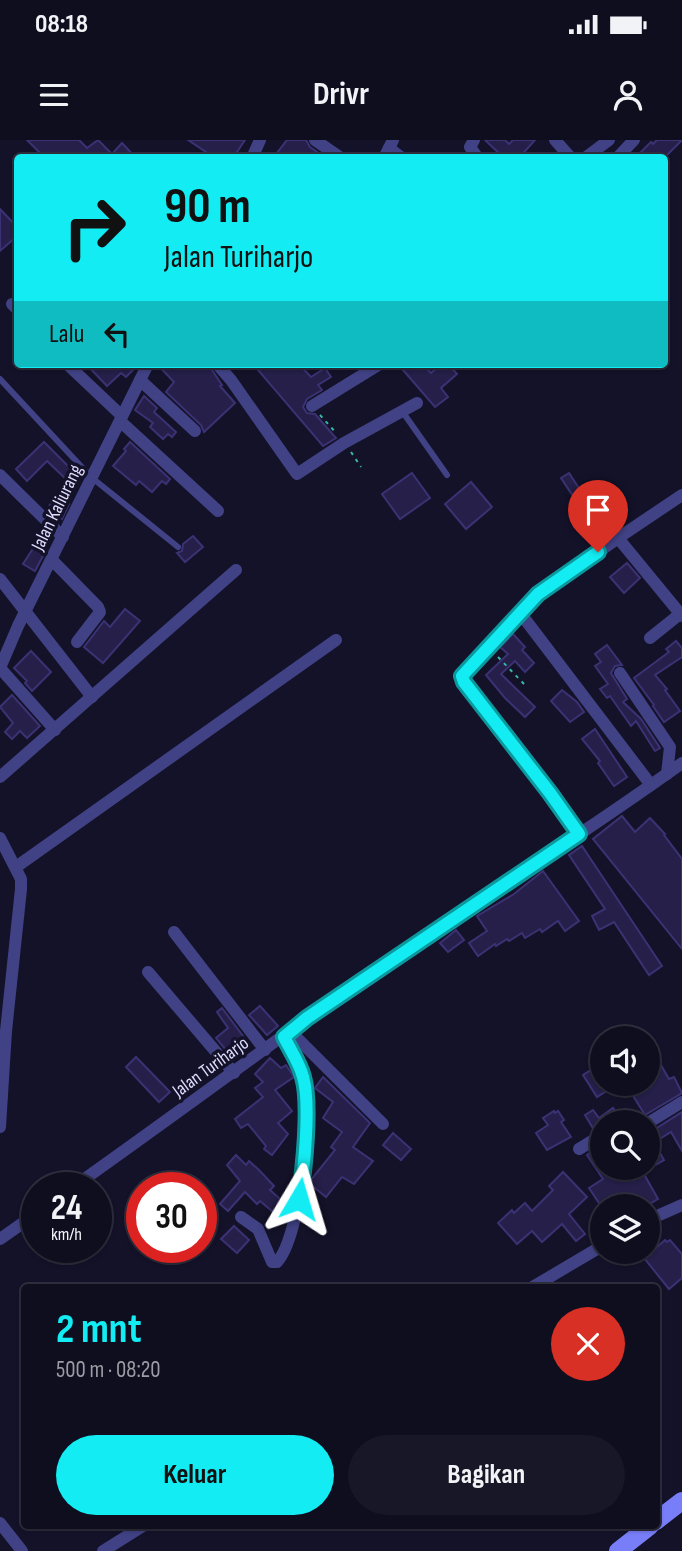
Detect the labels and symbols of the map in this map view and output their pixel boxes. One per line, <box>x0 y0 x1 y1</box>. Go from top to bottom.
street label: Jalan Kaliurang <box>26 461 88 555</box>
pin <box>568 480 628 552</box>
street label: Jalan Turiharjo <box>167 1032 254 1103</box>
position arrow <box>262 1162 336 1236</box>
speed limit sign: 30 <box>126 1172 217 1263</box>

